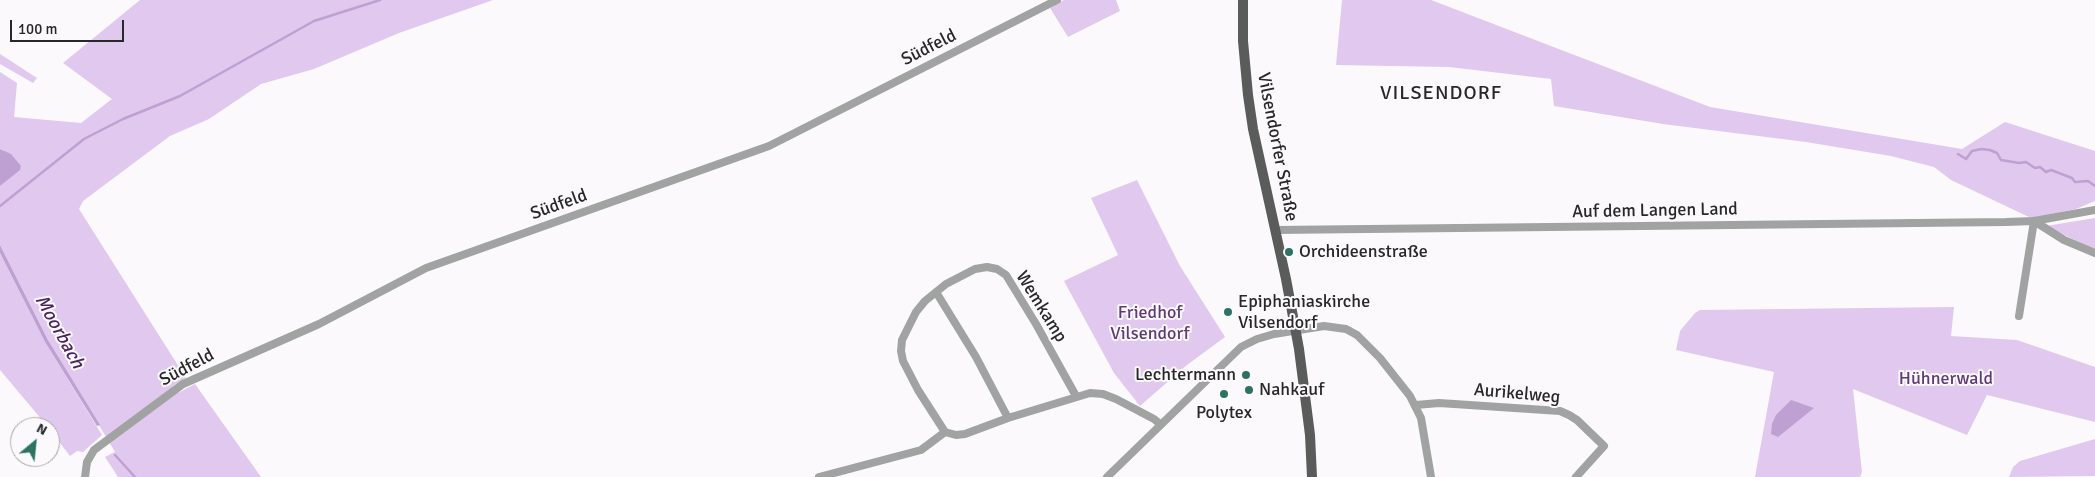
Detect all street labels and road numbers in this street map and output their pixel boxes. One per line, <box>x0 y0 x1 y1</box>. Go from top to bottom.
street label: Südfeld <box>898 25 960 71</box>
street label: Vilsendorfer Straße <box>1252 71 1302 223</box>
street label: Südfeld <box>528 185 590 225</box>
street label: Auf dem Langen Land <box>1572 199 1738 223</box>
street label: Wemkamp <box>1011 267 1071 347</box>
street label: Südfeld <box>156 345 218 391</box>
street label: Aurikelweg <box>1473 379 1561 409</box>

